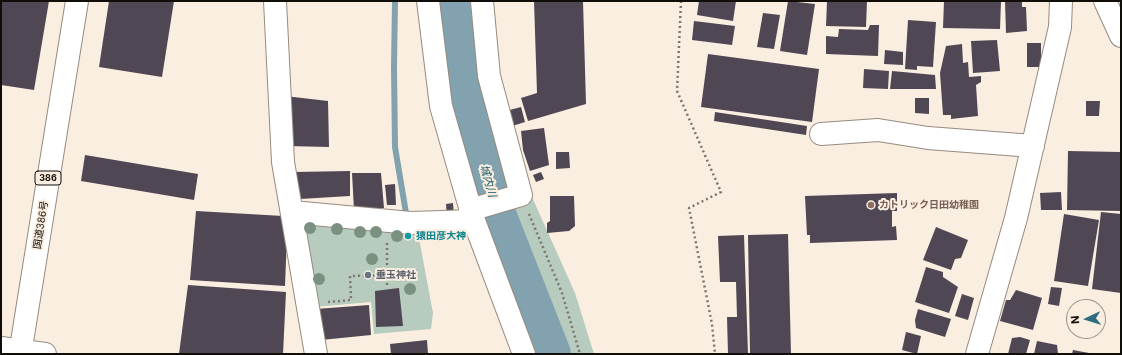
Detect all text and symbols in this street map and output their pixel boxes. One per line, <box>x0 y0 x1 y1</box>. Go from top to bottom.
water label: 城内川 <box>477 163 499 199</box>
road number: 386 <box>35 171 61 185</box>
place label: カトリック日田幼稚園 <box>879 199 979 211</box>
street label: 国道386号 <box>31 200 51 250</box>
marker: カトリック日田幼稚園 <box>866 200 876 210</box>
place label: 猿田彦大神 <box>416 230 466 242</box>
marker: 猿田彦大神 <box>403 231 413 241</box>
place label: 垂玉神社 <box>376 269 416 281</box>
marker: 垂玉神社 <box>363 270 373 280</box>
north arrow <box>1066 299 1106 339</box>
text: N <box>1068 315 1082 324</box>

